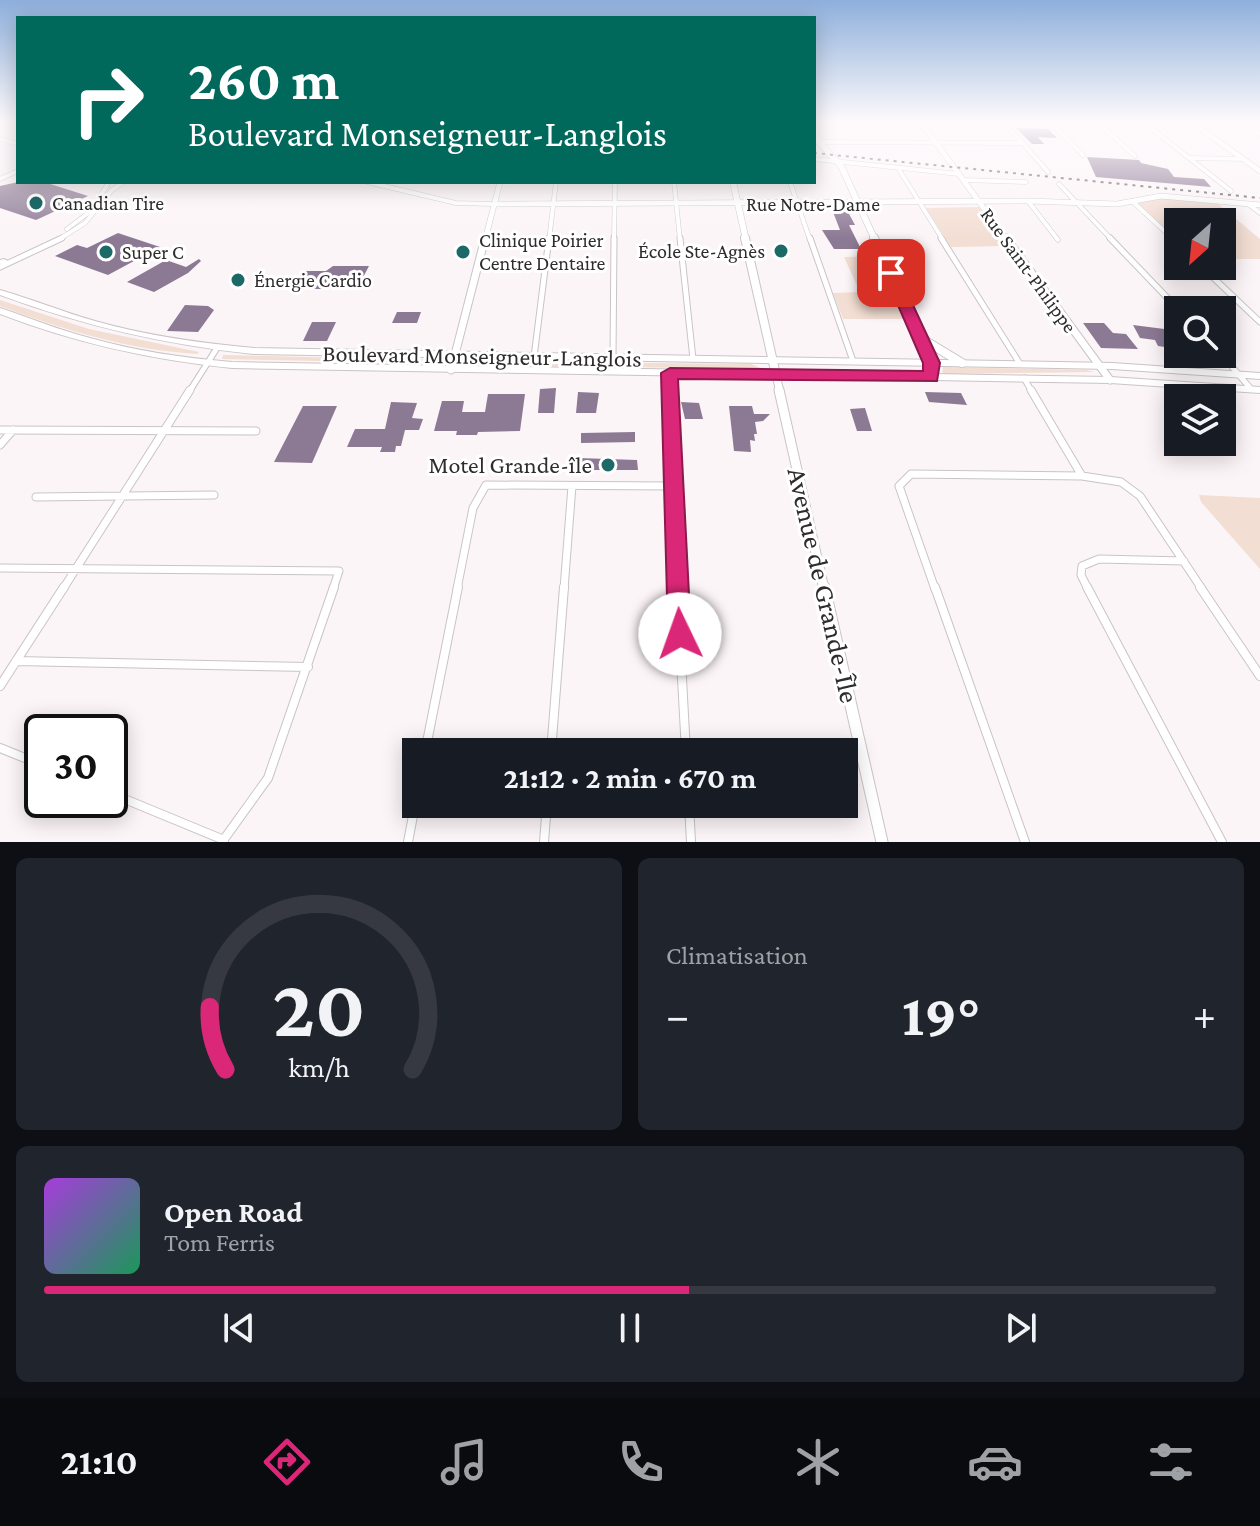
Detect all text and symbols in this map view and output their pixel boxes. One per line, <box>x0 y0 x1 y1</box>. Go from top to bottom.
icon: right <box>56 48 160 152</box>
text: 260 m <box>188 49 339 111</box>
text: Boulevard Monseigneur-Langlois <box>188 114 667 154</box>
place label: Canadian Tire <box>52 192 164 214</box>
street label: Rue Notre-Dame <box>746 193 880 215</box>
marker: Canadian Tire <box>27 194 45 212</box>
street label: Rue Saint-Philippe <box>976 203 1082 337</box>
north arrow <box>1164 208 1236 280</box>
map controls <box>1164 208 1236 456</box>
place label: Clinique Poirier Centre Dentaire <box>479 229 606 274</box>
pin <box>857 239 925 307</box>
place label: École Ste-Agnès <box>638 240 765 263</box>
place label: Super C <box>122 241 184 264</box>
marker: École Ste-Agnès <box>772 242 790 260</box>
marker: Super C <box>97 243 115 261</box>
marker: Clinique Poirier Centre Dentaire <box>454 243 472 261</box>
icon: arrive <box>869 251 913 295</box>
place label: Énergie Cardio <box>254 269 372 292</box>
marker: Énergie Cardio <box>229 271 247 289</box>
button: search <box>1164 296 1236 368</box>
street label: Boulevard Monseigneur-Langlois <box>322 339 642 372</box>
button: layers <box>1164 384 1236 456</box>
place label: Motel Grande-île <box>429 451 592 478</box>
marker: Motel Grande-île <box>599 456 617 474</box>
street label: Avenue de Grande-Île <box>781 464 866 706</box>
position arrow <box>638 592 722 676</box>
speed limit sign: 30 <box>24 714 128 818</box>
text: 21:12 · 2 min · 670 m <box>503 761 757 794</box>
text: Climatisation <box>666 941 808 970</box>
text: 20 <box>273 961 365 1054</box>
text: 19° <box>902 981 980 1048</box>
text: − <box>666 991 689 1039</box>
text: + <box>1193 991 1216 1039</box>
text: km/h <box>288 1051 350 1083</box>
text: Open Road <box>164 1195 303 1228</box>
text: Tom Ferris <box>164 1228 275 1257</box>
icon: previous <box>217 1306 261 1350</box>
icon: pause <box>608 1306 652 1350</box>
icon: next <box>999 1306 1043 1350</box>
icon: directions <box>259 1434 315 1490</box>
icon: music <box>436 1434 492 1490</box>
icon: phone <box>613 1434 669 1490</box>
icon: climate <box>790 1434 846 1490</box>
icon: car <box>967 1434 1023 1490</box>
icon: filters <box>1143 1434 1199 1490</box>
text: 21:10 <box>60 1442 138 1482</box>

